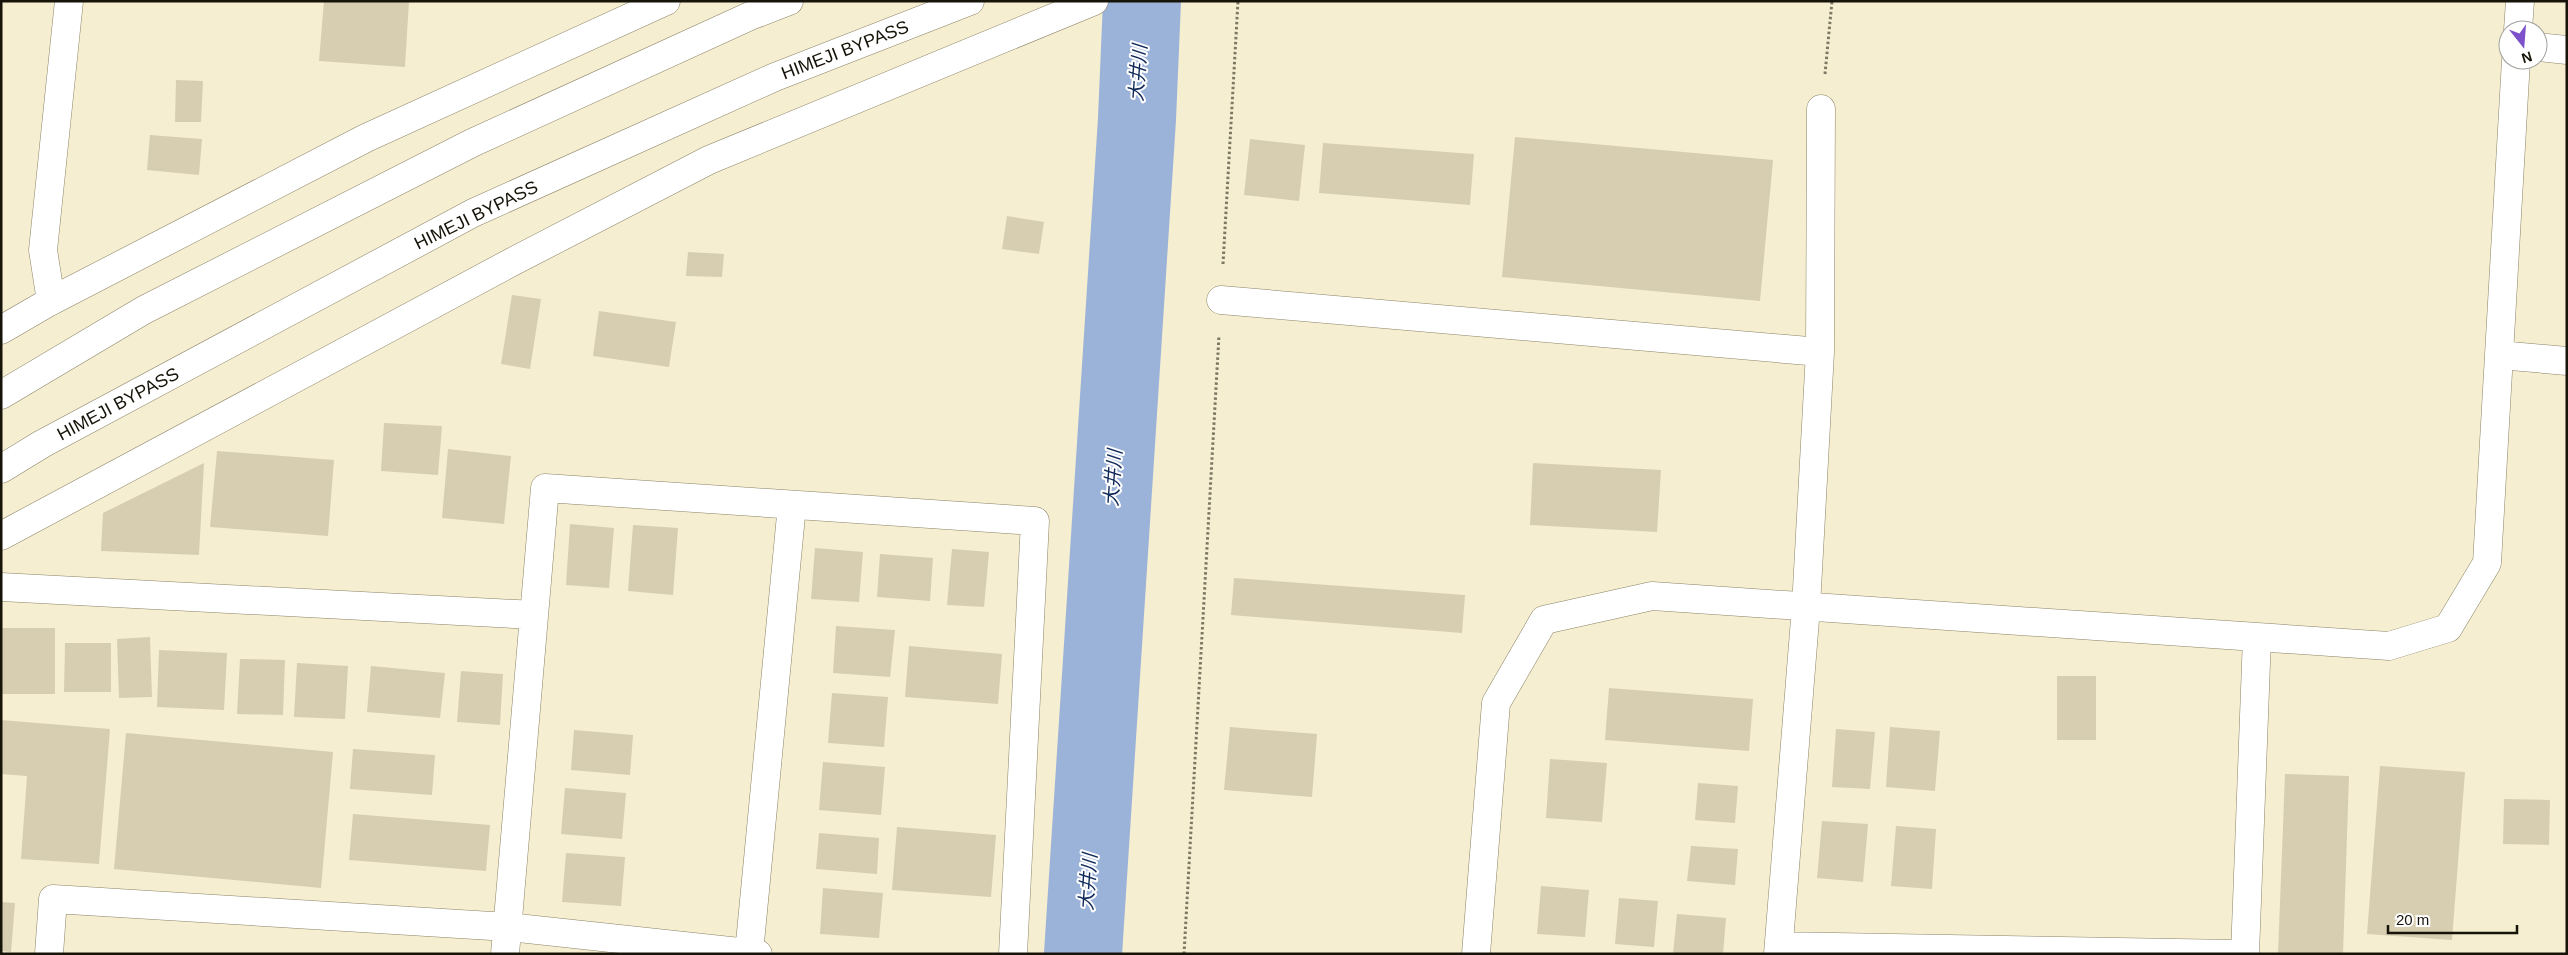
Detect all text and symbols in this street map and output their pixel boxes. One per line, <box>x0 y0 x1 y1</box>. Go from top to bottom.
street label: HIMEJI BYPASS <box>779 17 911 83</box>
north arrow <box>2498 20 2548 70</box>
water label: 大井川 <box>1126 42 1151 102</box>
text: N <box>2520 48 2534 67</box>
street label: HIMEJI BYPASS <box>411 176 541 254</box>
street label: HIMEJI BYPASS <box>54 364 182 444</box>
water label: 大井川 <box>1101 447 1126 507</box>
water label: 大井川 <box>1076 851 1101 911</box>
scale bar <box>2388 902 2517 934</box>
text: 20 m <box>2396 911 2429 928</box>

